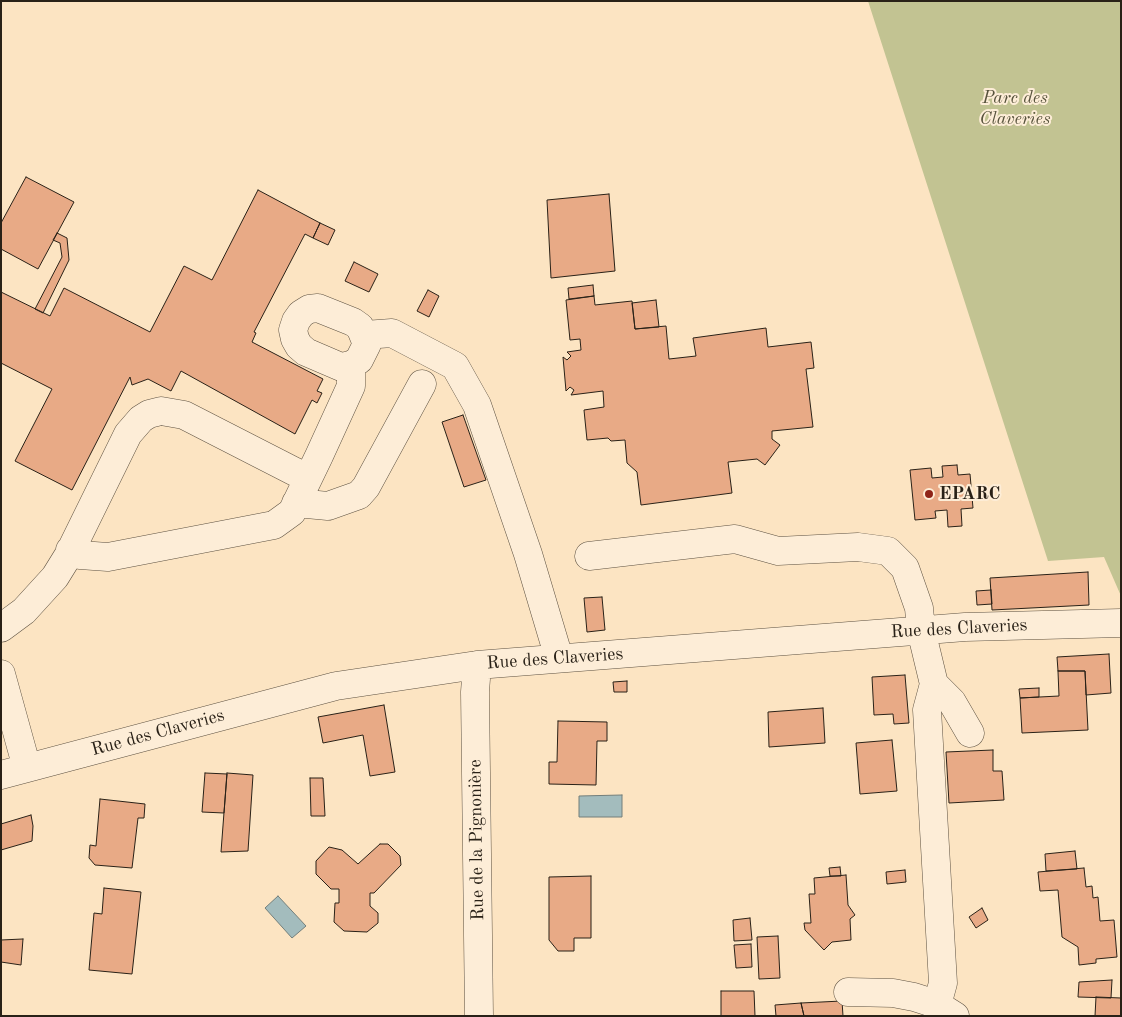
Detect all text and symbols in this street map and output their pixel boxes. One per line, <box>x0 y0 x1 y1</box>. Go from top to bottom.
park label: Parc des Claveries <box>979 87 1051 130</box>
place label: EPARC <box>939 483 1000 505</box>
marker: EPARC <box>923 488 935 500</box>
street label: Rue des Claveries <box>890 615 1028 643</box>
street label: Rue des Claveries <box>486 643 624 675</box>
street label: Rue des Claveries <box>89 705 227 761</box>
street label: Rue de la Pignonière <box>465 759 489 921</box>

